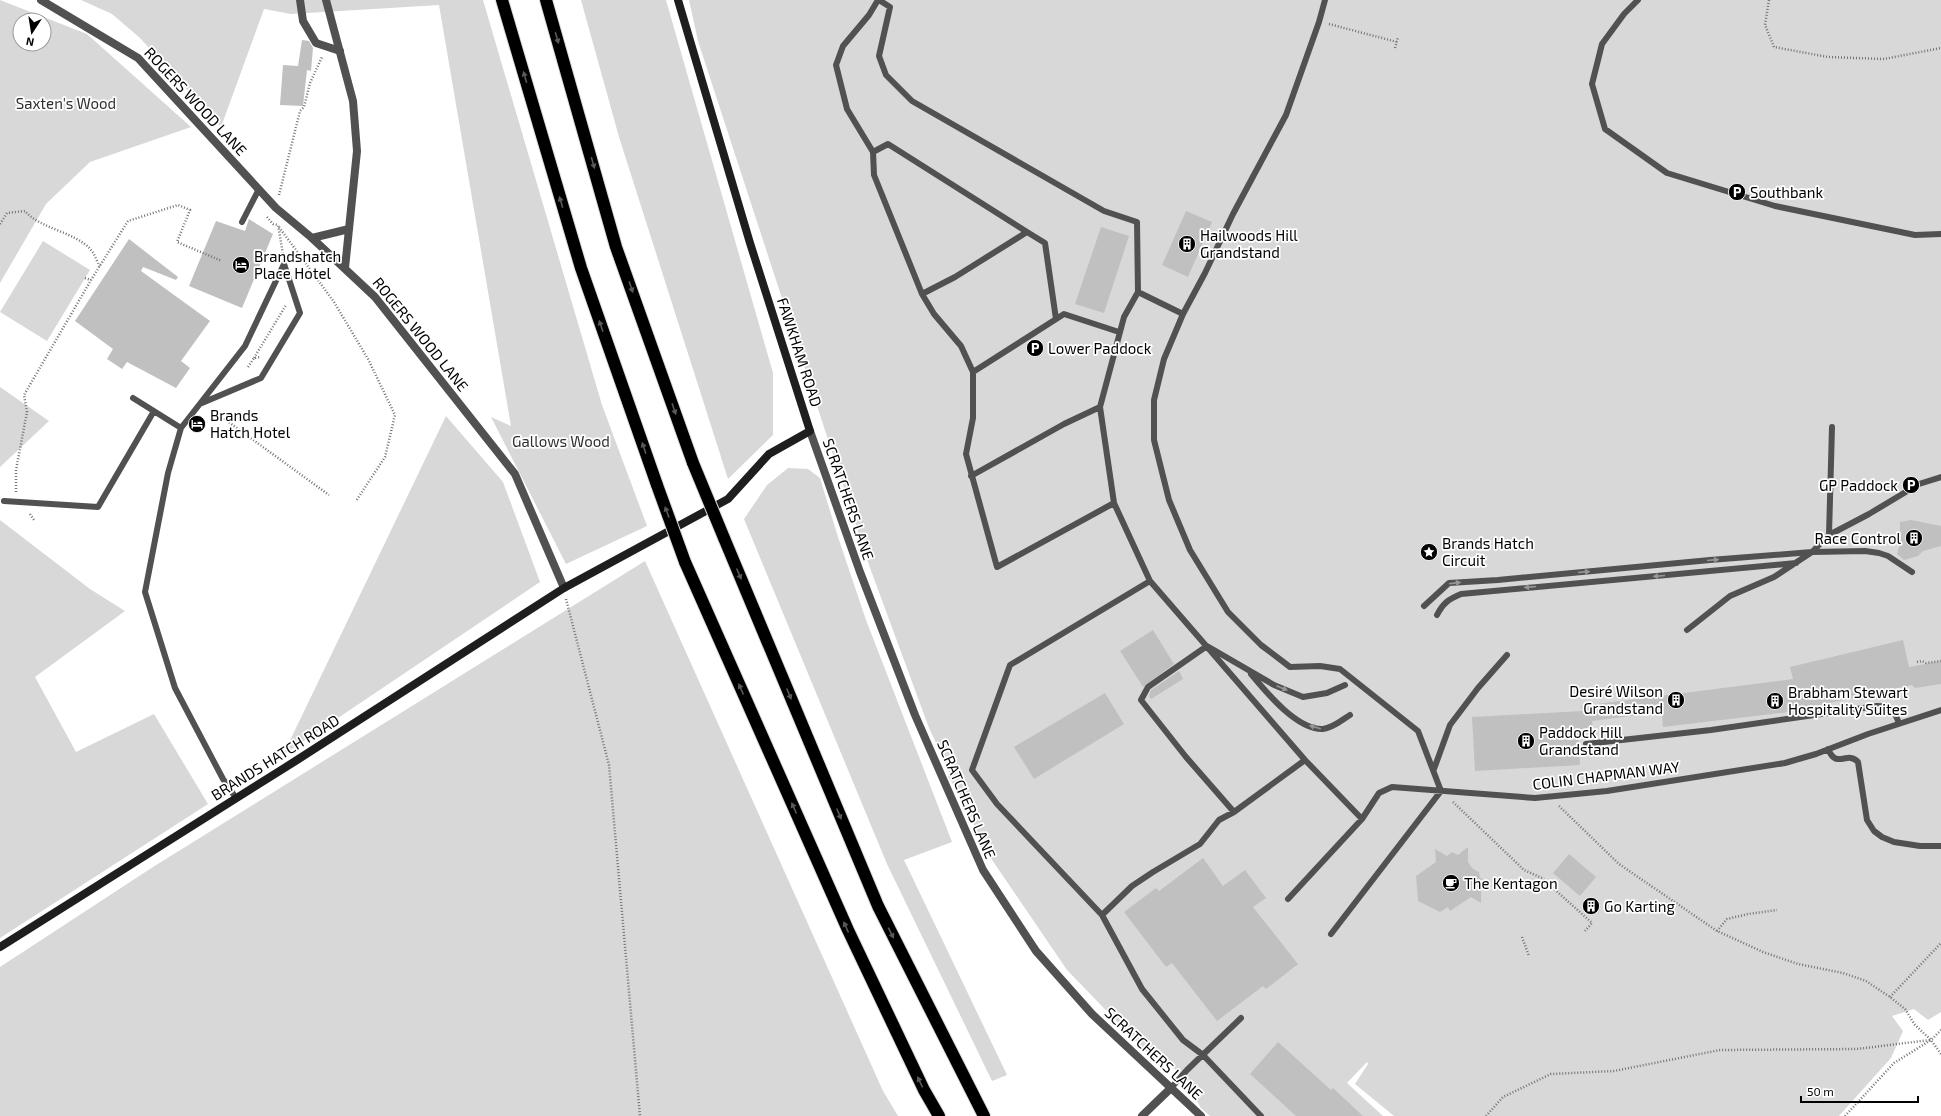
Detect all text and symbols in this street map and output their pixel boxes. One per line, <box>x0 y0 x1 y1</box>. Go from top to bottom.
north arrow <box>12 12 52 52</box>
one-way arrow <box>554 32 560 44</box>
text: N <box>25 35 35 49</box>
street label: ROGERS WOOD LANE <box>141 43 251 159</box>
one-way arrow <box>522 71 528 83</box>
park label: Saxten's Wood <box>16 94 116 112</box>
one-way arrow <box>590 156 596 169</box>
parking icon: Southbank <box>1727 182 1747 202</box>
place label: Southbank <box>1750 183 1823 201</box>
one-way arrow <box>558 196 564 208</box>
place label: Hailwoods Hill Grandstand <box>1200 226 1298 261</box>
building icon: Hailwoods Hill Grandstand <box>1177 234 1197 254</box>
place label: Brandshatch Place Hotel <box>254 247 341 282</box>
hotel icon: Brandshatch Place Hotel <box>231 255 251 275</box>
street label: ROGERS WOOD LANE <box>369 273 473 395</box>
one-way arrow <box>628 281 634 293</box>
street label: FAWKHAM ROAD <box>774 295 826 409</box>
one-way arrow <box>598 319 604 331</box>
parking icon: Lower Paddock <box>1025 338 1045 358</box>
place label: Lower Paddock <box>1048 339 1152 357</box>
one-way arrow <box>671 404 677 416</box>
place label: Brands Hatch Hotel <box>210 406 291 441</box>
hotel icon: Brands Hatch Hotel <box>187 414 207 434</box>
park label: Gallows Wood <box>512 432 610 450</box>
street label: SCRATCHERS LANE <box>820 436 878 562</box>
one-way arrow <box>641 442 647 454</box>
parking icon: GP Paddock <box>1901 475 1921 495</box>
place label: GP Paddock <box>1819 476 1898 494</box>
one-way arrow <box>663 506 669 518</box>
building icon: Race Control <box>1904 528 1924 548</box>
place label: Race Control <box>1815 529 1902 547</box>
place label: Brands Hatch Circuit <box>1442 534 1534 569</box>
place icon: Brands Hatch Circuit <box>1419 542 1439 562</box>
one-way arrow <box>1707 556 1719 563</box>
one-way arrow <box>736 569 742 581</box>
one-way arrow <box>1578 569 1590 575</box>
one-way arrow <box>1653 572 1665 579</box>
one-way arrow <box>1448 580 1461 586</box>
one-way arrow <box>1524 584 1536 591</box>
place label: Desiré Wilson Grandstand <box>1569 682 1663 717</box>
one-way arrow <box>738 683 744 694</box>
place label: Brabham Stewart Hospitality Suites <box>1788 683 1908 718</box>
one-way arrow <box>1276 685 1287 691</box>
one-way arrow <box>786 688 792 700</box>
building icon: Desiré Wilson Grandstand <box>1666 690 1686 710</box>
building icon: Brabham Stewart Hospitality Suites <box>1765 691 1785 711</box>
street label: BRANDS HATCH ROAD <box>208 710 342 804</box>
place label: Paddock Hill Grandstand <box>1539 723 1623 758</box>
one-way arrow <box>1309 724 1321 730</box>
building icon: Paddock Hill Grandstand <box>1516 731 1536 751</box>
street label: SCRATCHERS LANE <box>934 737 1000 861</box>
street label: COLIN CHAPMAN WAY <box>1532 757 1681 793</box>
one-way arrow <box>791 802 797 813</box>
one-way arrow <box>837 808 843 820</box>
cafe icon: The Kentagon <box>1441 873 1461 893</box>
place label: The Kentagon <box>1464 874 1558 892</box>
building icon: Go Karting <box>1581 896 1601 916</box>
place label: Go Karting <box>1604 897 1676 915</box>
one-way arrow <box>843 920 849 932</box>
one-way arrow <box>888 927 895 939</box>
street label: SCRATCHERS LANE <box>1101 1003 1207 1103</box>
one-way arrow <box>917 1076 923 1088</box>
scale bar <box>1801 1078 1918 1104</box>
text: 50 m <box>1807 1084 1834 1098</box>

